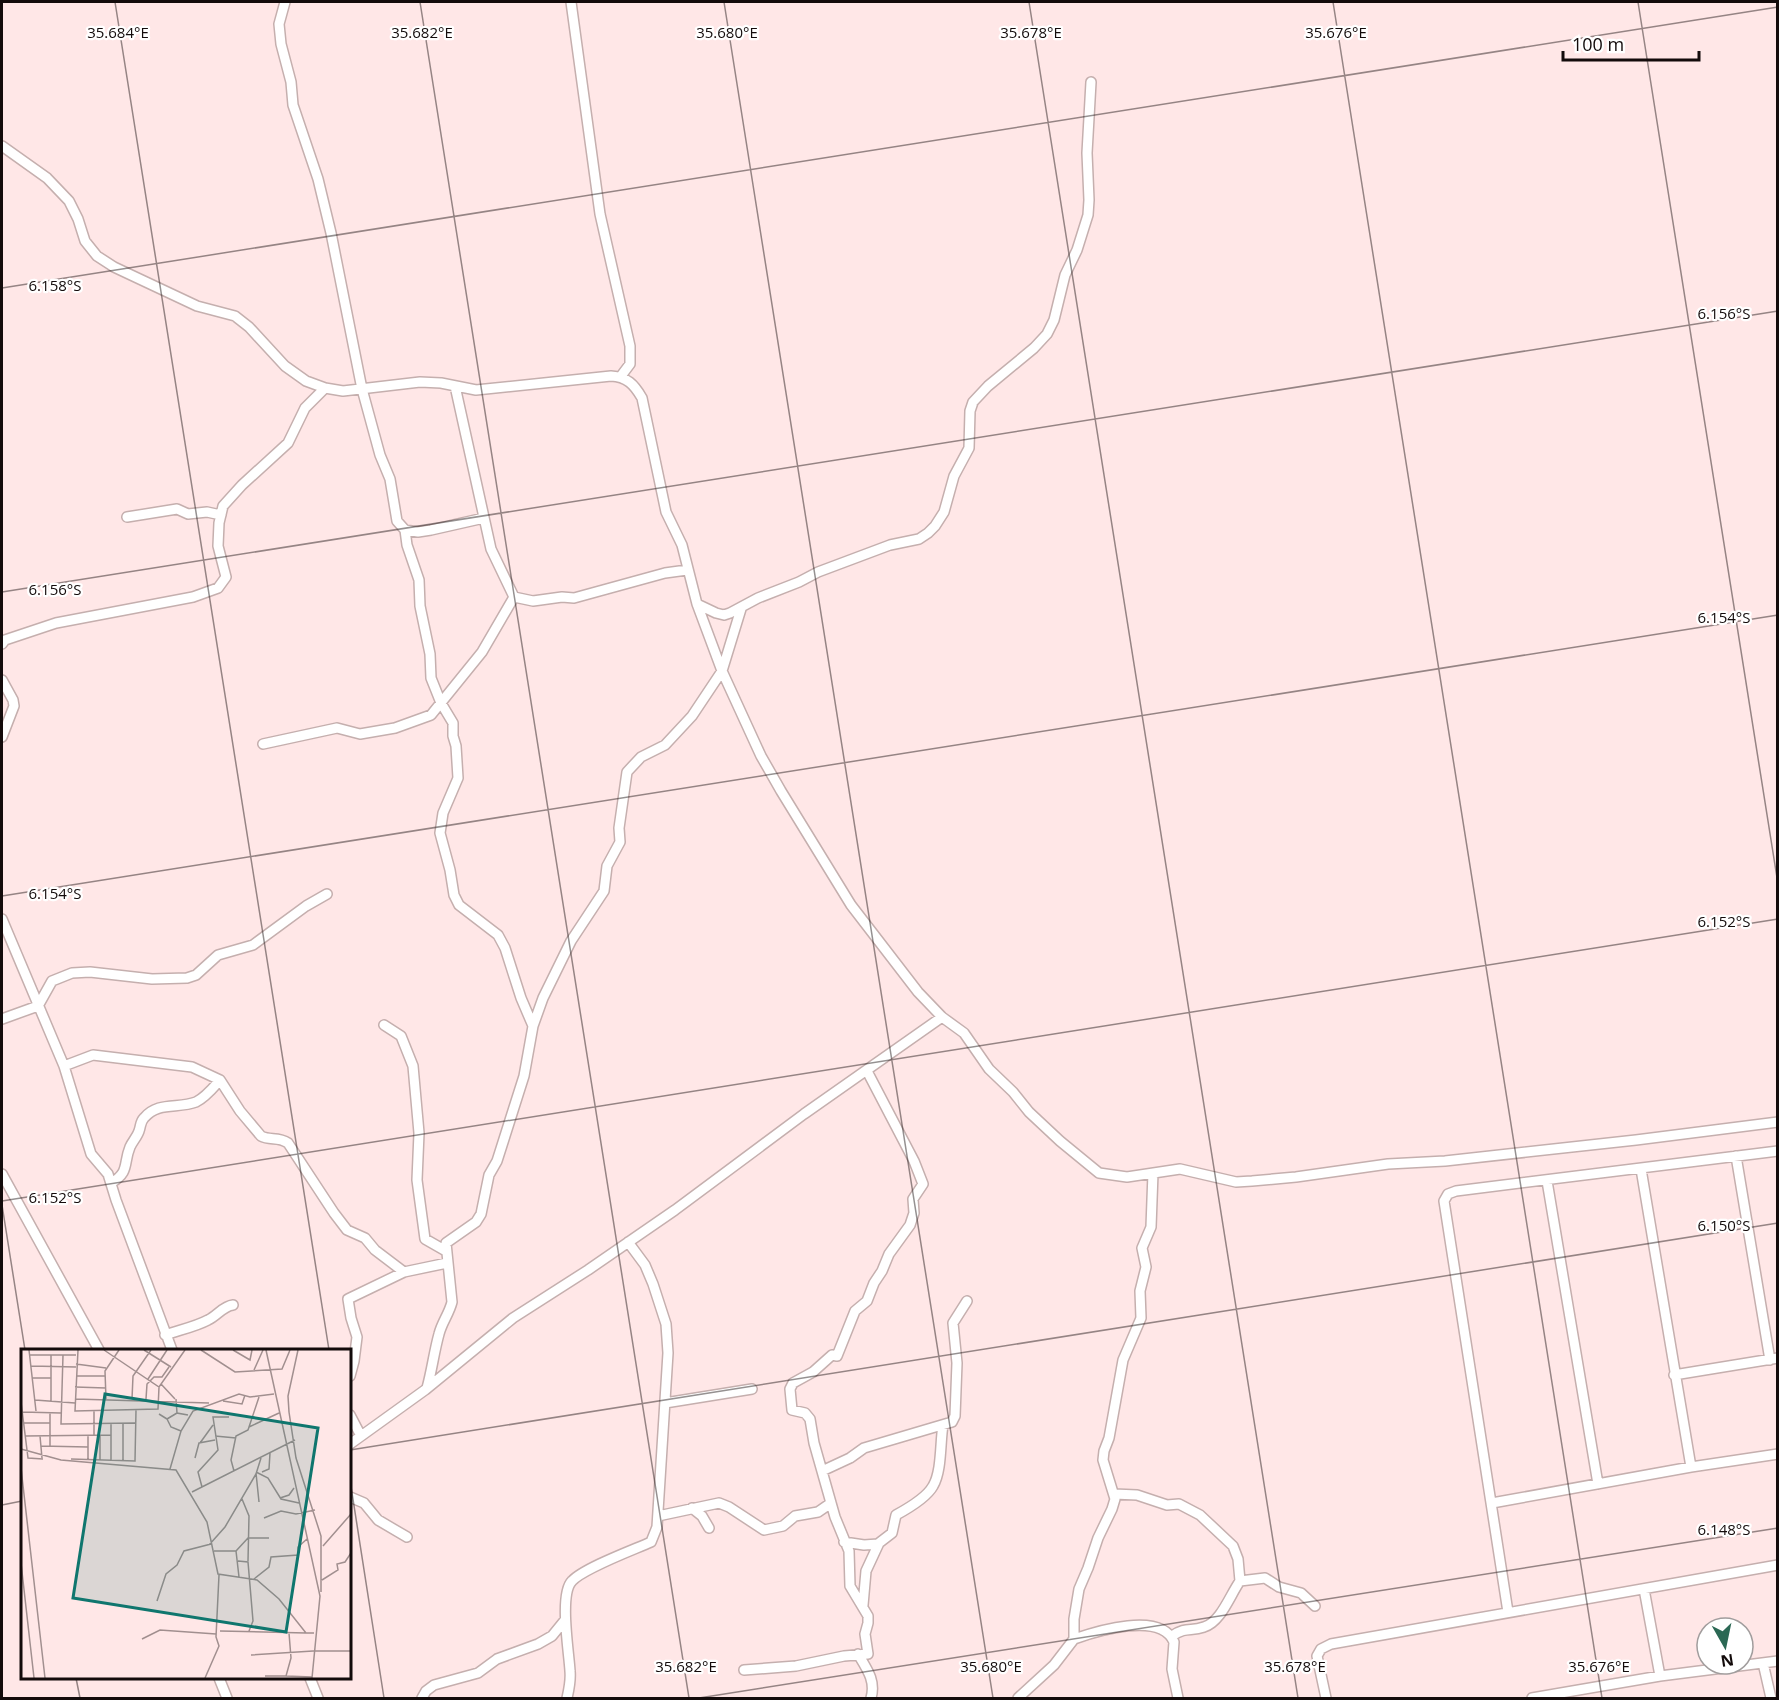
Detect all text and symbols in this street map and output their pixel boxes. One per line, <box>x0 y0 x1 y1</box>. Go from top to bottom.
text: 35.684°E <box>87 22 149 42</box>
text: 35.682°E <box>391 22 453 42</box>
text: 35.680°E <box>696 22 758 42</box>
text: 35.678°E <box>1000 22 1062 42</box>
text: 35.676°E <box>1305 22 1367 42</box>
scale bar <box>1563 24 1700 62</box>
text: 100 m <box>1572 32 1624 56</box>
text: 6.158°S <box>29 275 81 295</box>
text: 6.156°S <box>1698 303 1750 323</box>
text: 6.156°S <box>29 579 81 599</box>
text: 6.154°S <box>1698 607 1750 627</box>
text: 6.154°S <box>29 883 81 903</box>
text: 6.152°S <box>1698 911 1750 931</box>
text: 6.152°S <box>29 1187 81 1207</box>
text: 6.150°S <box>1698 1215 1750 1235</box>
inset map <box>21 1349 351 1679</box>
text: 6.148°S <box>1698 1519 1750 1539</box>
north arrow <box>1695 1616 1755 1676</box>
text: N <box>1719 1649 1735 1673</box>
text: 35.682°E <box>655 1656 717 1676</box>
text: 35.680°E <box>960 1656 1022 1676</box>
text: 35.678°E <box>1264 1656 1326 1676</box>
text: 35.676°E <box>1568 1656 1630 1676</box>

